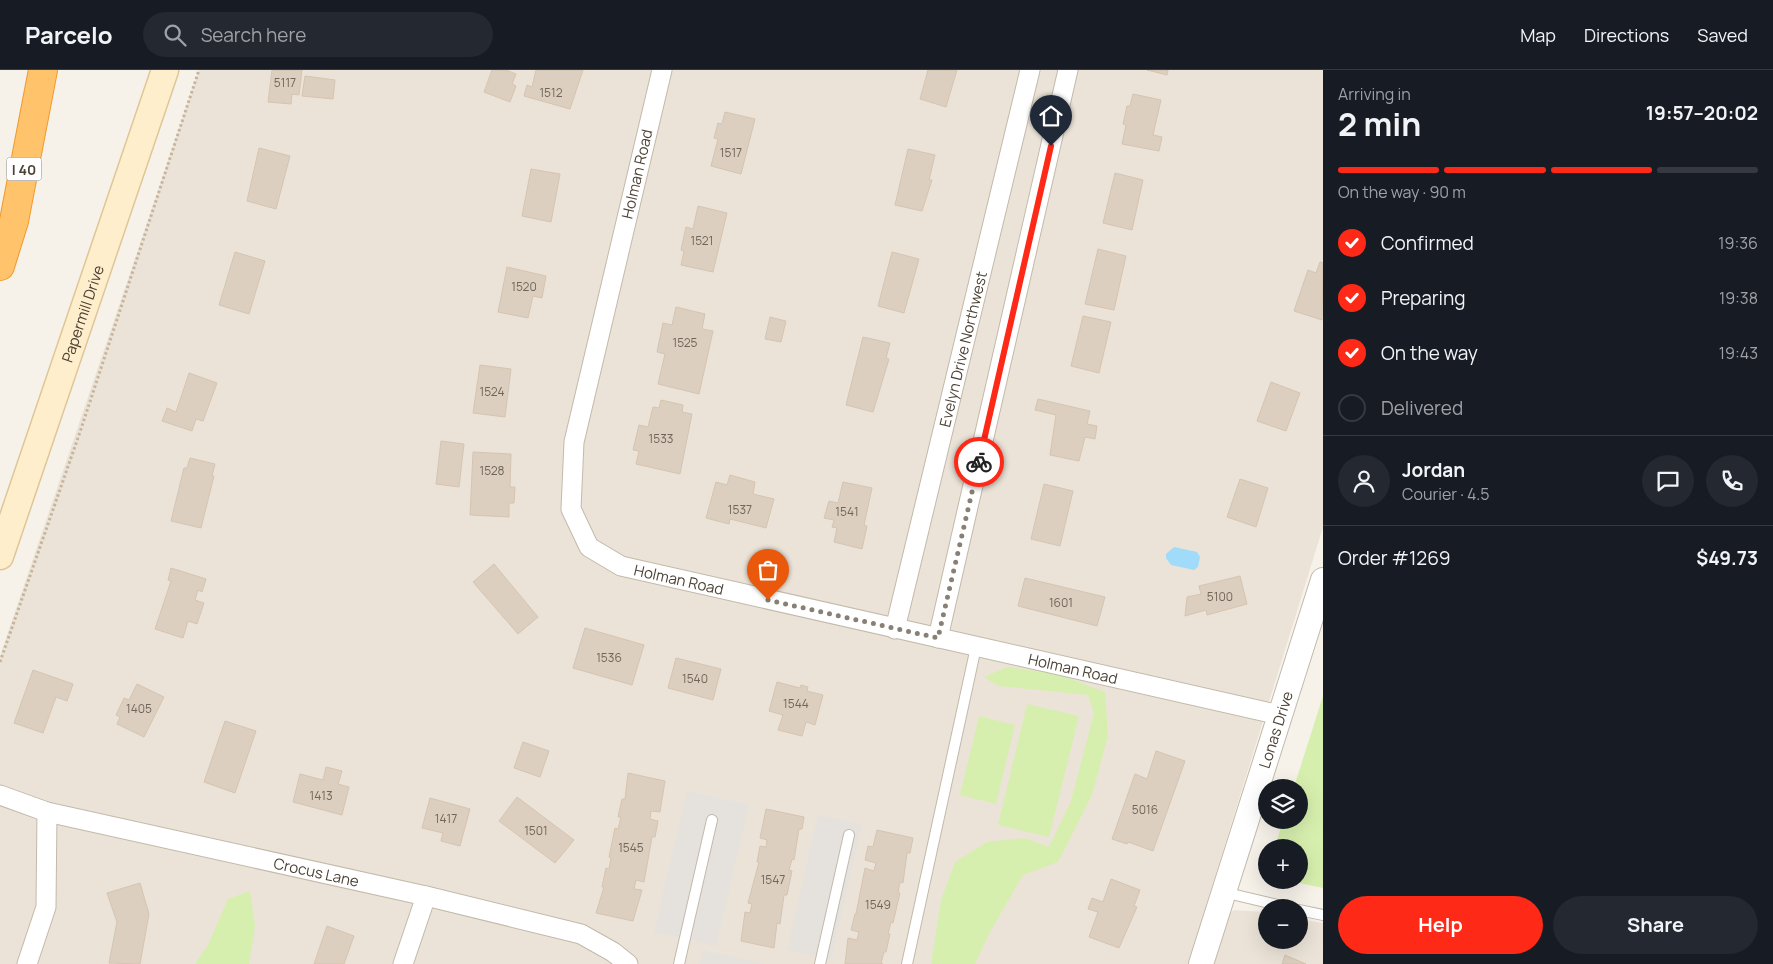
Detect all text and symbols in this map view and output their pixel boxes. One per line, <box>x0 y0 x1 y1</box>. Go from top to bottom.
search box <box>143 12 493 57</box>
text: Parcelo <box>25 18 113 51</box>
icon: search <box>161 21 189 49</box>
text: Search here <box>201 22 306 48</box>
text: Map <box>1520 23 1556 47</box>
text: Directions <box>1584 23 1669 47</box>
text: Saved <box>1697 23 1748 47</box>
house number: 5117 <box>274 74 296 91</box>
text: Arriving in <box>1338 83 1411 105</box>
house number: 1512 <box>539 84 563 101</box>
pin <box>1030 95 1072 146</box>
text: 19:57–20:02 <box>1646 100 1758 126</box>
icon: home <box>1037 102 1065 130</box>
text: 2 min <box>1338 102 1421 146</box>
street label: Holman Road <box>617 127 657 221</box>
house number: 1517 <box>720 144 742 161</box>
road number: I 40 <box>6 158 42 180</box>
text: On the way · 90 m <box>1338 181 1466 203</box>
icon: check <box>1338 229 1366 257</box>
text: Confirmed <box>1381 230 1474 256</box>
house number: 1521 <box>691 232 713 249</box>
text: 19:36 <box>1718 232 1758 254</box>
street label: Papermill Drive <box>56 262 109 365</box>
street label: Evelyn Drive Northwest <box>934 269 992 429</box>
house number: 1520 <box>511 278 537 295</box>
icon: check <box>1338 284 1366 312</box>
text: Preparing <box>1381 285 1466 311</box>
text: 19:38 <box>1719 287 1758 309</box>
house number: 1525 <box>672 334 698 351</box>
icon: check <box>1338 339 1366 367</box>
text: On the way <box>1381 340 1478 366</box>
text: 19:43 <box>1719 342 1758 364</box>
house number: 1524 <box>480 383 504 400</box>
text: Delivered <box>1381 395 1463 421</box>
house number: 1533 <box>649 430 673 447</box>
courier <box>954 437 1004 487</box>
icon: bike <box>965 448 993 476</box>
button: person <box>1338 455 1390 507</box>
button: chat <box>1642 455 1694 507</box>
button: phone <box>1706 455 1758 507</box>
text: Jordan <box>1402 457 1465 483</box>
house number: 1528 <box>479 462 505 479</box>
text: Courier · 4.5 <box>1402 483 1489 505</box>
house number: 1537 <box>728 501 752 518</box>
house number: 1541 <box>835 503 859 520</box>
text: Order #1269 <box>1338 545 1451 571</box>
text: $49.73 <box>1696 545 1758 571</box>
pin <box>747 549 789 600</box>
icon: bag <box>754 556 782 584</box>
street label: Holman Road <box>632 559 726 599</box>
house number: 5100 <box>1207 588 1233 605</box>
house number: 1601 <box>1049 594 1073 611</box>
street label: Holman Road <box>1026 648 1120 688</box>
house number: 1536 <box>596 649 622 666</box>
house number: 1540 <box>682 670 708 687</box>
street label: Lonas Drive <box>1253 688 1298 771</box>
house number: 1544 <box>783 695 809 712</box>
house number: 1405 <box>126 700 152 717</box>
map controls <box>1258 779 1308 949</box>
button: layers <box>1258 779 1308 829</box>
house number: 1413 <box>309 787 333 804</box>
house number: 5016 <box>1132 801 1158 818</box>
house number: 1417 <box>435 810 457 827</box>
house number: 1501 <box>524 822 548 839</box>
house number: 1545 <box>618 839 644 856</box>
button: + <box>1258 839 1308 889</box>
street label: Crocus Lane <box>272 852 361 891</box>
house number: 1547 <box>761 871 785 888</box>
house number: 1549 <box>865 896 891 913</box>
button: Help <box>1338 896 1543 954</box>
button: Share <box>1553 896 1758 954</box>
button: − <box>1258 899 1308 949</box>

